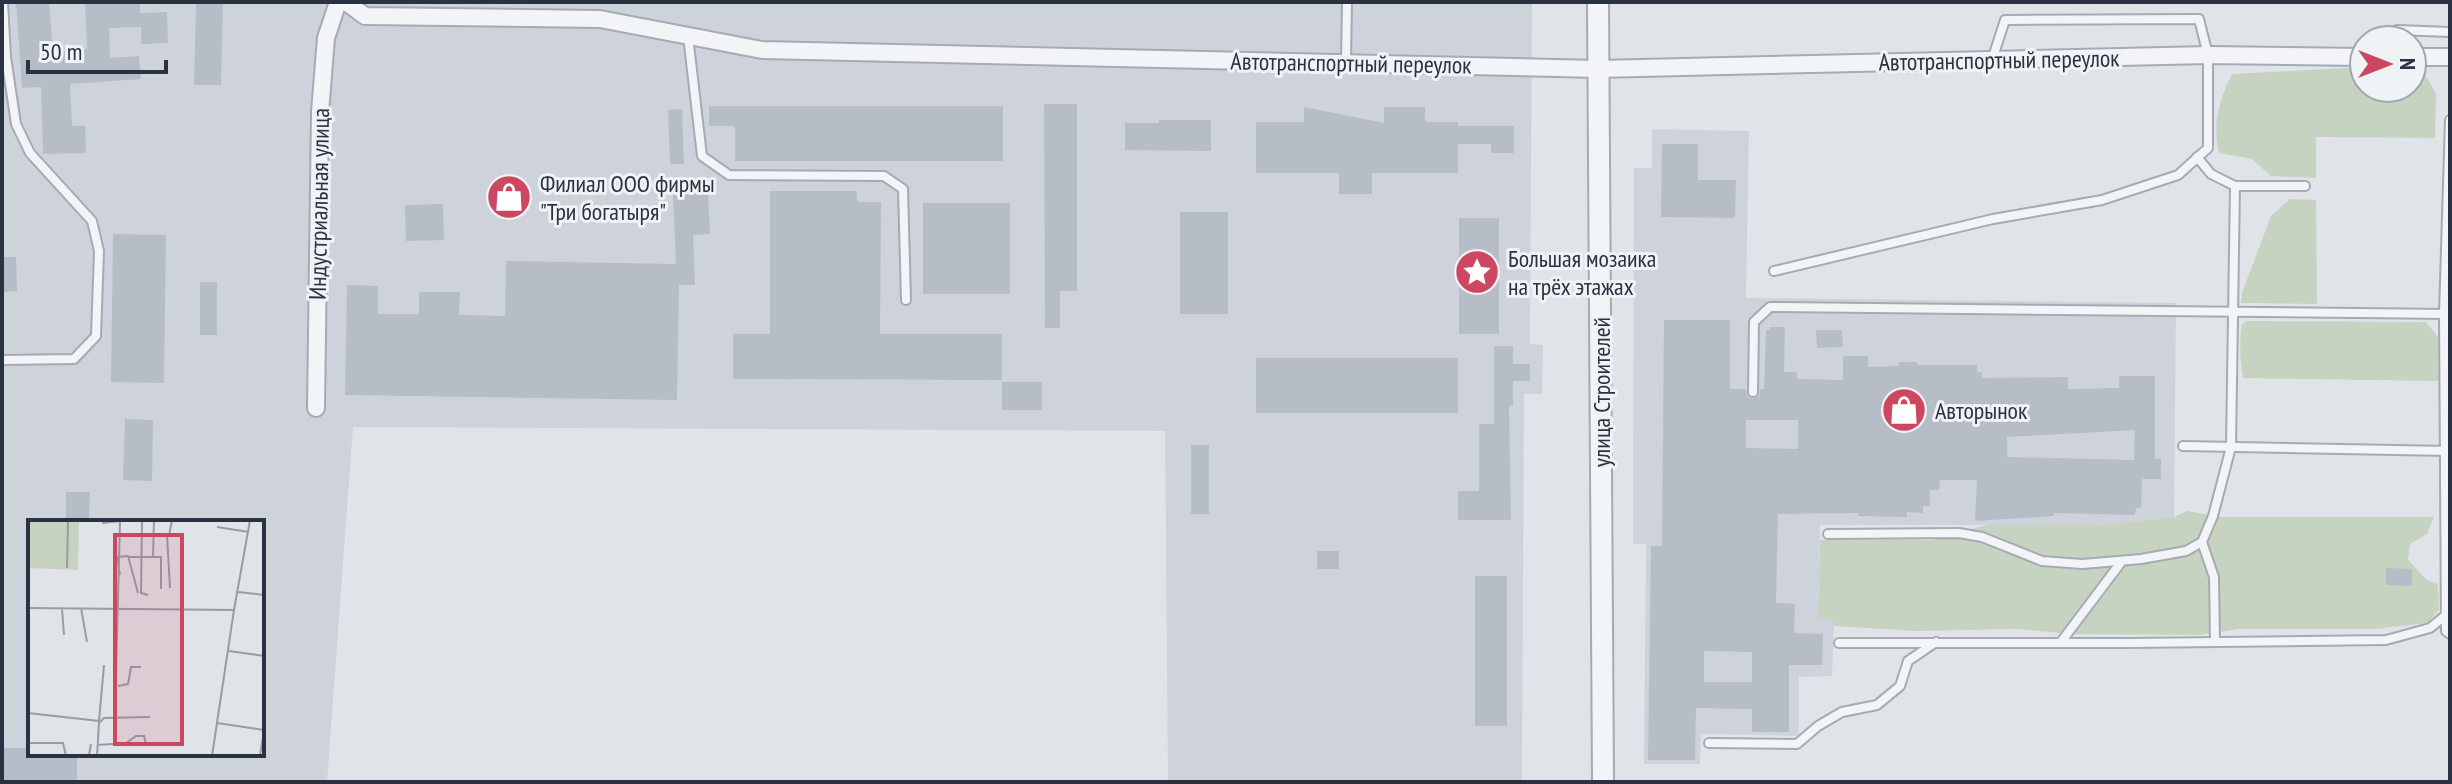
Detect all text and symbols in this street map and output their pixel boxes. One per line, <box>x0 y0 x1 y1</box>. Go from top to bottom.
scale bar <box>28 24 166 74</box>
north arrow <box>2348 24 2428 104</box>
text: 50 m <box>40 36 82 67</box>
street label: Автотранспортный переулок <box>1878 42 2120 78</box>
street label: Автотранспортный переулок <box>1230 45 1472 81</box>
text: N <box>2394 58 2422 70</box>
street label: Индустриальная улица <box>302 108 336 300</box>
place label: Филиал ООО фирмы "Три богатыря" <box>540 168 715 227</box>
shop icon: Филиал ООО фирмы "Три богатыря" <box>485 173 533 221</box>
place label: Большая мозаика на трёх этажах <box>1508 243 1656 302</box>
place icon: Большая мозаика на трёх этажах <box>1453 248 1501 296</box>
street label: улица Строителей <box>1586 317 1617 467</box>
shop icon: Авторынок <box>1880 386 1928 434</box>
place label: Авторынок <box>1935 395 2028 426</box>
inset map <box>28 520 264 756</box>

